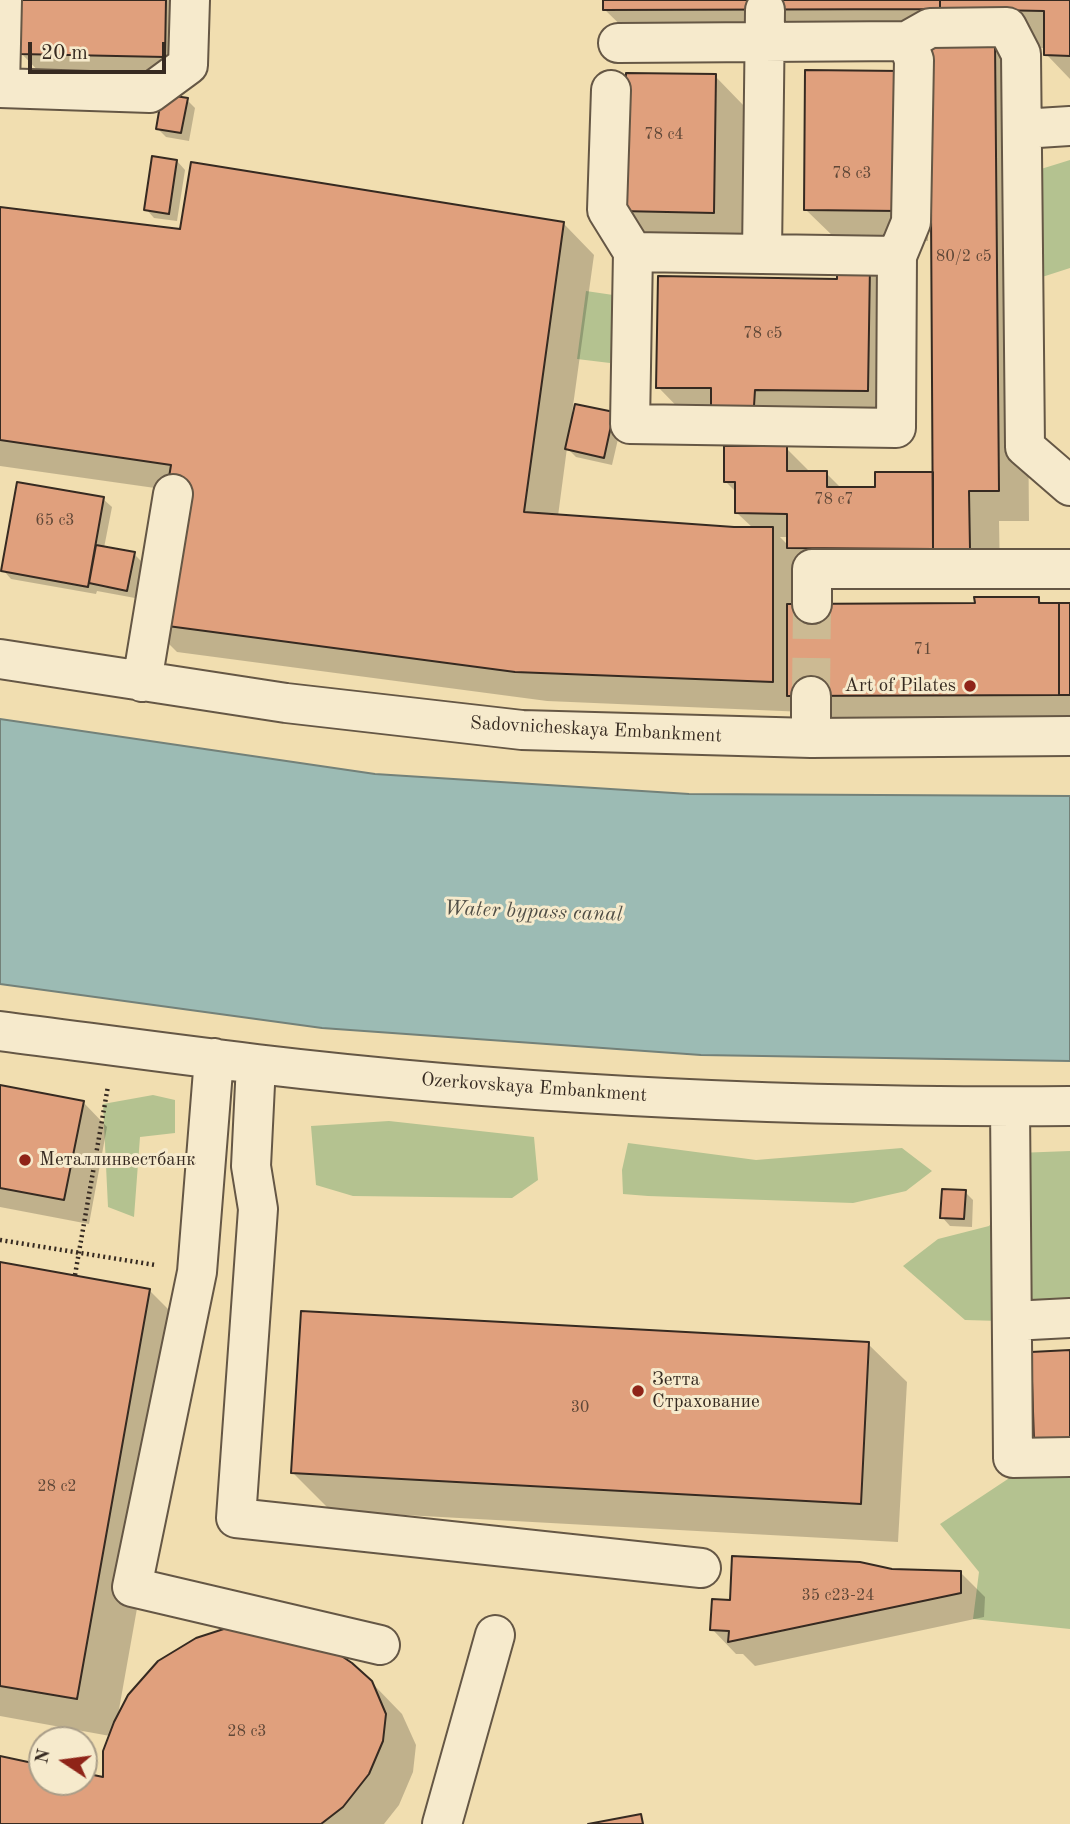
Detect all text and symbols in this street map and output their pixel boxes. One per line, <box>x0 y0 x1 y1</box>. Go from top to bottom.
scale bar <box>32 28 170 72</box>
text: 20 m <box>41 43 88 64</box>
house number: 78 с4 <box>644 125 684 145</box>
house number: 78 с3 <box>832 164 872 184</box>
house number: 80/2 с5 <box>936 247 992 267</box>
house number: 78 с5 <box>743 324 783 344</box>
house number: 78 с7 <box>814 490 854 510</box>
house number: 65 с3 <box>35 511 75 531</box>
house number: 71 <box>914 640 932 660</box>
place label: Art of Pilates <box>845 675 956 697</box>
marker: Art of Pilates <box>962 678 978 694</box>
street label: Sadovnicheskaya Embankment <box>470 712 722 748</box>
water label: Water bypass canal <box>443 896 623 928</box>
street label: Ozerkovskaya Embankment <box>420 1069 648 1107</box>
place label: Металлинвестбанк <box>39 1149 196 1171</box>
marker: Металлинвестбанк <box>17 1152 33 1168</box>
place label: Зетта Страхование <box>652 1369 760 1413</box>
marker: Зетта Страхование <box>630 1383 646 1399</box>
house number: 30 <box>571 1398 589 1418</box>
house number: 28 с2 <box>37 1477 77 1497</box>
house number: 35 с23-24 <box>801 1586 875 1606</box>
house number: 28 с3 <box>227 1722 267 1742</box>
north arrow <box>28 1726 98 1796</box>
text: N <box>33 1747 55 1766</box>

